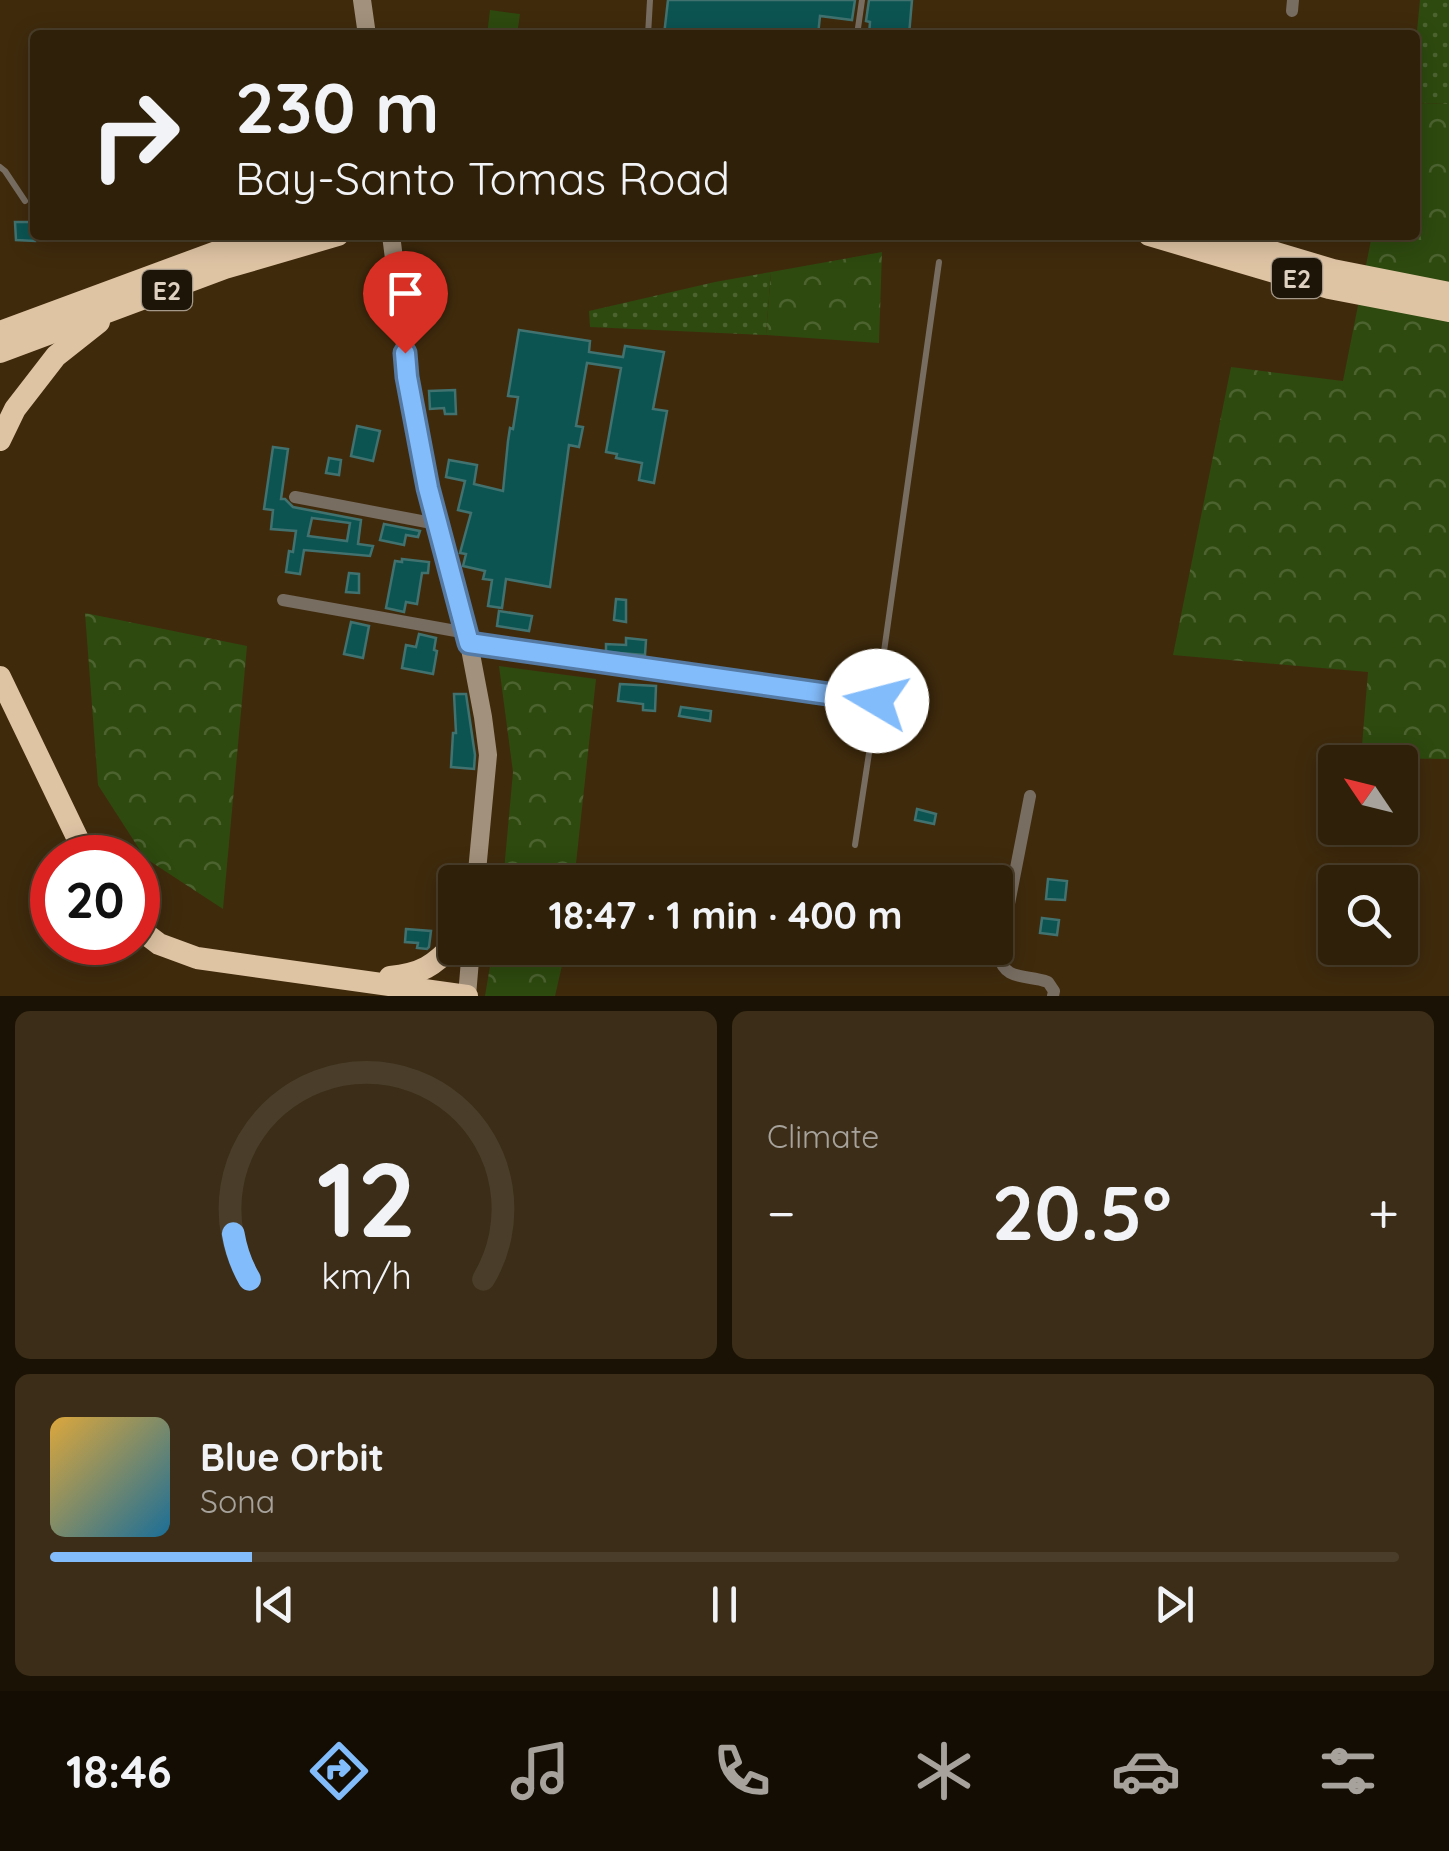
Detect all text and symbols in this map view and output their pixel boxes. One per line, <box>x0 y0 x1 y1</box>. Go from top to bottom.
text: 230 m <box>235 63 440 151</box>
icon: right <box>70 70 200 200</box>
text: Bay-Santo Tomas Road <box>235 150 730 206</box>
pin <box>363 251 448 354</box>
road number: E2 <box>1272 258 1322 298</box>
icon: arrive <box>378 266 433 321</box>
road number: E2 <box>142 270 192 310</box>
position arrow <box>825 649 929 753</box>
north arrow <box>1318 745 1418 845</box>
map controls <box>1318 745 1418 965</box>
speed limit sign: 20 <box>30 835 160 965</box>
button: search <box>1318 865 1418 965</box>
text: 18:47 · 1 min · 400 m <box>548 891 903 939</box>
text: Climate <box>767 1116 879 1156</box>
text: 12 <box>316 1133 416 1263</box>
text: 20.5° <box>992 1165 1172 1259</box>
text: − <box>767 1178 796 1247</box>
text: + <box>1368 1178 1399 1247</box>
text: km/h <box>321 1253 411 1298</box>
text: Blue Orbit <box>200 1433 384 1481</box>
text: Sona <box>200 1481 275 1521</box>
icon: previous <box>247 1577 302 1632</box>
icon: pause <box>697 1577 752 1632</box>
icon: next <box>1147 1577 1202 1632</box>
icon: directions <box>304 1736 374 1806</box>
icon: music <box>505 1736 575 1806</box>
icon: phone <box>707 1736 777 1806</box>
icon: climate <box>909 1736 979 1806</box>
icon: car <box>1111 1736 1181 1806</box>
icon: filters <box>1313 1736 1383 1806</box>
text: 18:46 <box>66 1743 172 1799</box>

